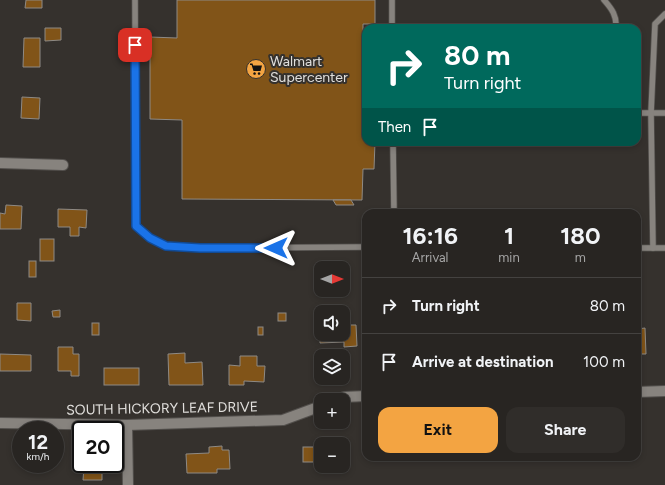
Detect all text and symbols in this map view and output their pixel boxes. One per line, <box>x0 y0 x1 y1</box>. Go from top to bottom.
pin <box>118 28 152 62</box>
icon: arrive <box>124 34 146 56</box>
text: 80 m <box>444 38 510 72</box>
icon: right <box>378 40 430 92</box>
place label: Walmart Supercenter <box>270 53 348 86</box>
supermarket icon: Walmart Supercenter <box>245 58 267 80</box>
text: Turn right <box>444 72 521 94</box>
icon: arrive <box>419 116 441 138</box>
text: Then <box>378 118 411 136</box>
text: 16:16 <box>402 221 458 250</box>
text: 1 <box>504 221 514 250</box>
text: 180 <box>560 221 601 250</box>
position arrow <box>255 227 297 269</box>
text: Arrival <box>412 250 449 265</box>
text: min <box>498 250 520 265</box>
text: m <box>575 250 586 265</box>
north arrow <box>314 261 350 297</box>
map controls <box>314 261 350 473</box>
icon: right <box>378 295 400 317</box>
text: Turn right <box>412 297 480 315</box>
text: 80 m <box>590 297 625 315</box>
button: sound <box>314 305 350 341</box>
button: layers <box>314 349 350 385</box>
icon: arrive <box>378 351 400 373</box>
text: Arrive at destination <box>412 353 553 371</box>
text: 100 m <box>583 353 625 371</box>
button: + <box>314 393 350 429</box>
street label: SOUTH HICKORY LEAF DRIVE <box>66 398 258 419</box>
button: Exit <box>378 407 498 453</box>
button: Share <box>506 407 625 453</box>
speed limit sign: 20 <box>72 421 124 473</box>
text: 12 <box>28 430 48 454</box>
button: − <box>314 437 350 473</box>
text: km/h <box>27 450 49 463</box>

